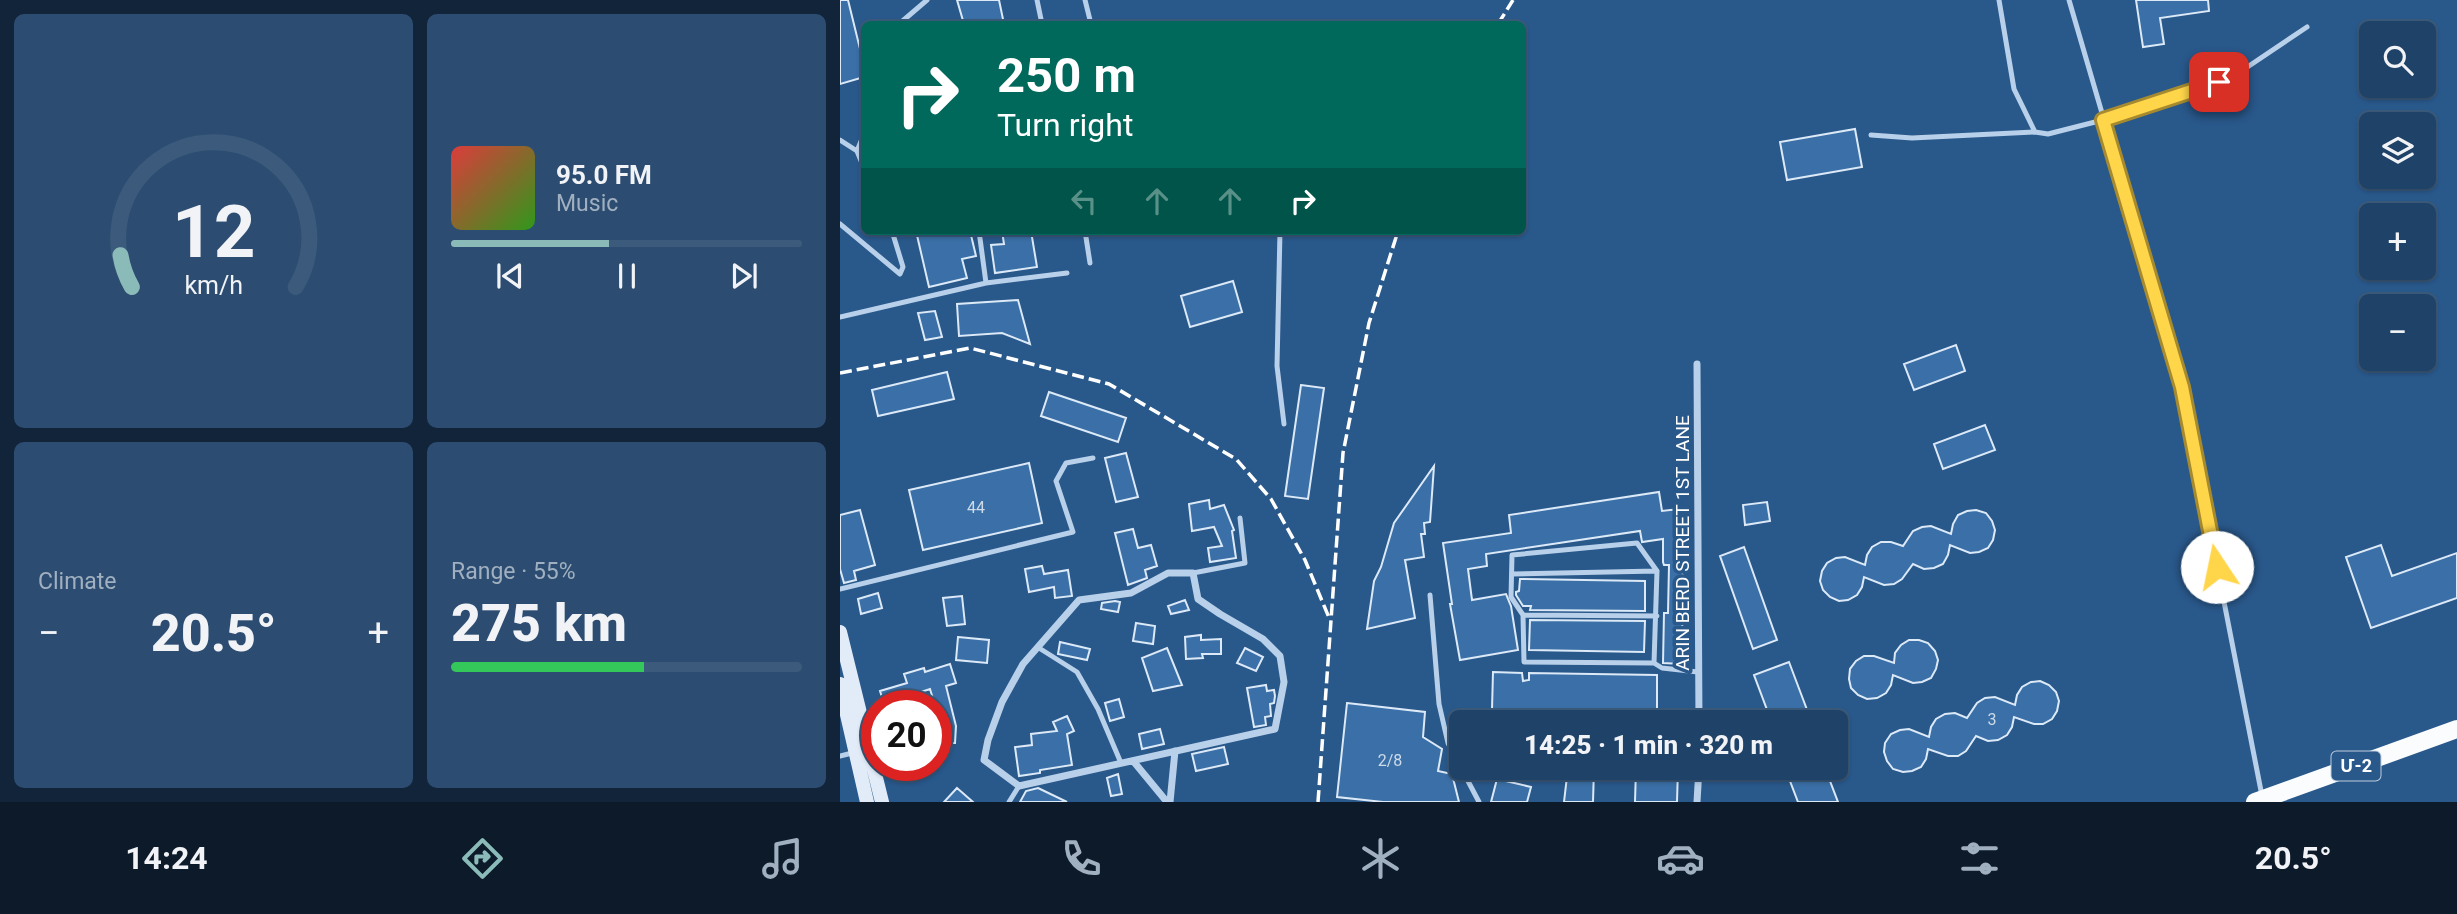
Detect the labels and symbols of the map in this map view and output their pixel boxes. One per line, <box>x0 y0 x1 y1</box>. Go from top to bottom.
pin <box>2189 52 2249 112</box>
street label: ARIN BERD STREET 1ST LANE <box>1671 415 1694 671</box>
house number: 44 <box>967 498 985 517</box>
position arrow <box>2180 530 2254 604</box>
speed limit sign: 20 <box>861 690 952 781</box>
house number: 3 <box>1988 710 1997 729</box>
house number: 2/8 <box>1378 751 1402 770</box>
road number: Մ-2 <box>2332 752 2380 780</box>

